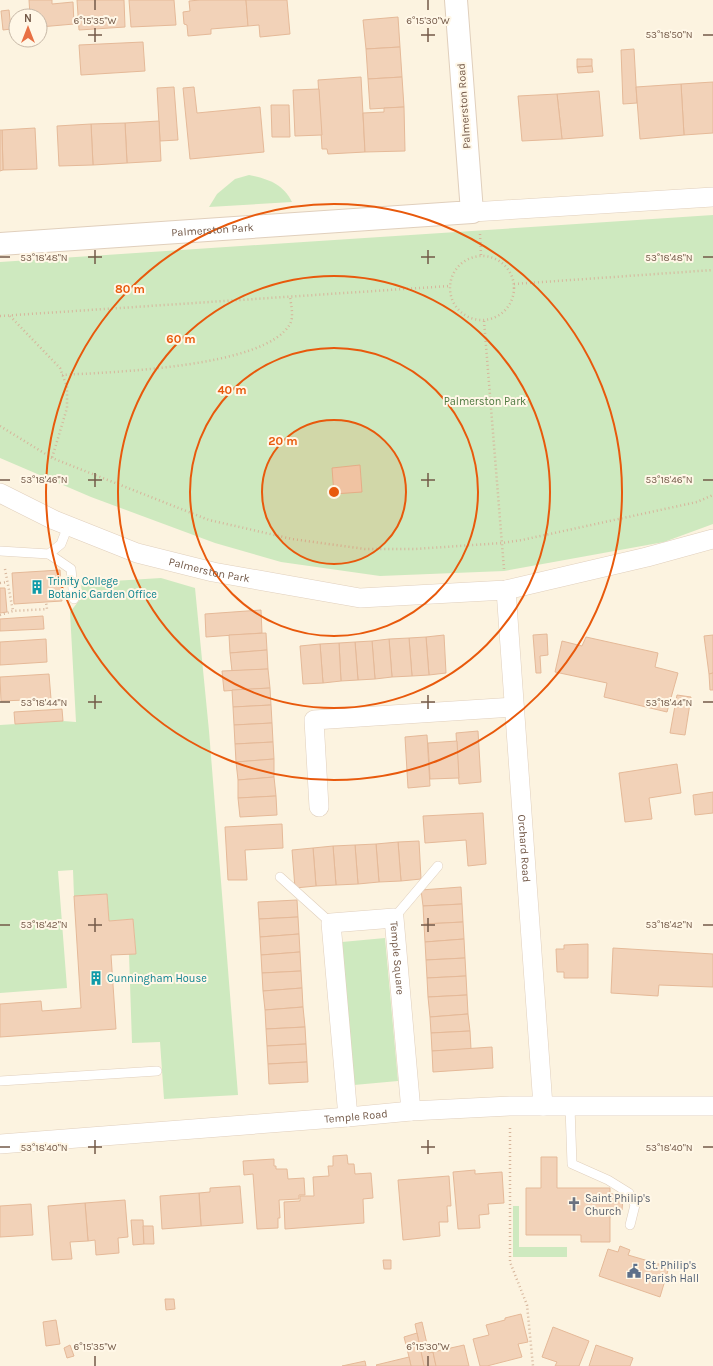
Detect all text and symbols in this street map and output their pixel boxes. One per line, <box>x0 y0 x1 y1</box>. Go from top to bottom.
north arrow <box>8 8 48 48</box>
text: N <box>24 12 32 25</box>
text: 6°15'35"W <box>74 15 117 27</box>
text: 6°15'30"W <box>406 15 450 27</box>
text: 53°18'50"N <box>645 29 693 41</box>
street label: Palmerston Road <box>455 63 473 149</box>
street label: Palmerston Park <box>171 220 254 239</box>
text: 53°18'48"N <box>20 252 68 264</box>
text: 53°18'48"N <box>645 252 693 264</box>
text: 80 m <box>115 282 145 296</box>
text: 60 m <box>166 332 196 346</box>
text: 40 m <box>217 383 247 397</box>
park label: Palmerston Park <box>444 395 526 408</box>
text: 20 m <box>268 434 298 448</box>
text: 53°18'46"N <box>21 474 67 486</box>
text: 53°18'46"N <box>646 474 692 486</box>
centre of rings <box>327 485 341 499</box>
street label: Palmerston Park <box>167 555 251 585</box>
place label: Trinity College Botanic Garden Office <box>48 575 157 601</box>
building icon: Trinity College Botanic Garden Office <box>29 579 45 595</box>
text: 53°18'44"N <box>21 697 67 709</box>
text: 53°18'44"N <box>646 697 692 709</box>
street label: Orchard Road <box>516 814 533 883</box>
text: 53°18'42"N <box>20 919 68 931</box>
text: 53°18'42"N <box>645 919 693 931</box>
street label: Temple Square <box>388 921 407 996</box>
building icon: Cunningham House <box>88 970 104 986</box>
place label: Cunningham House <box>107 972 207 985</box>
street label: Temple Road <box>324 1107 388 1125</box>
text: 53°18'40"N <box>20 1142 68 1154</box>
text: 53°18'40"N <box>645 1142 693 1154</box>
place label: Saint Philip's Church <box>585 1192 651 1218</box>
church icon: Saint Philip's Church <box>566 1196 582 1212</box>
place label: St. Philip's Parish Hall <box>645 1259 699 1285</box>
public building icon: St. Philip's Parish Hall <box>626 1263 642 1279</box>
text: 6°15'35"W <box>74 1341 117 1353</box>
text: 6°15'30"W <box>406 1341 450 1353</box>

